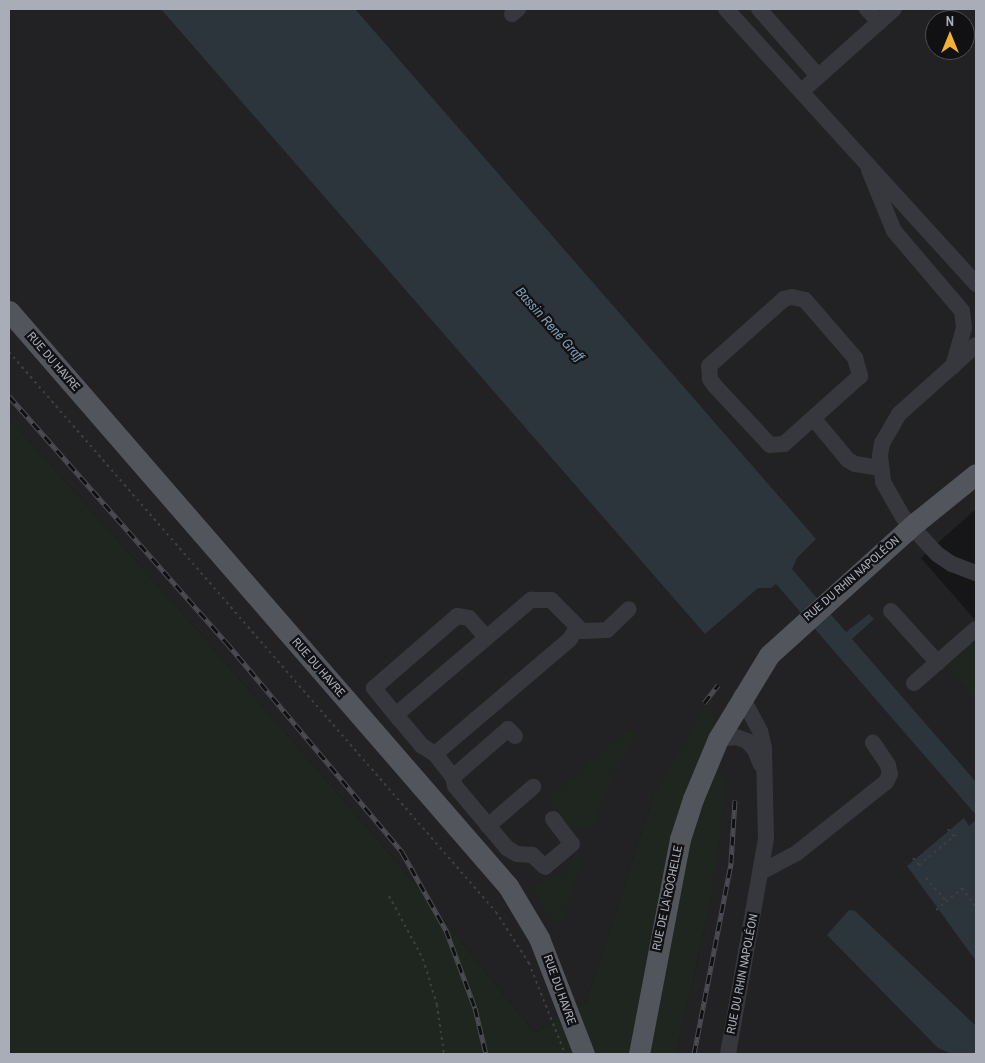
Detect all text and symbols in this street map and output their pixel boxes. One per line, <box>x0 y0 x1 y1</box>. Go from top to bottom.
north arrow <box>925 10 975 60</box>
text: N <box>946 12 954 30</box>
water label: Bassin René Graff <box>512 283 588 365</box>
street label: RUE DU HAVRE <box>23 329 83 395</box>
street label: RUE DU RHIN NAPOLÉON <box>801 534 903 624</box>
street label: RUE DU HAVRE <box>288 635 348 701</box>
street label: RUE DE LA ROCHELLE <box>650 844 686 952</box>
street label: RUE DU RHIN NAPOLÉON <box>724 913 762 1035</box>
street label: RUE DU HAVRE <box>540 953 578 1027</box>

